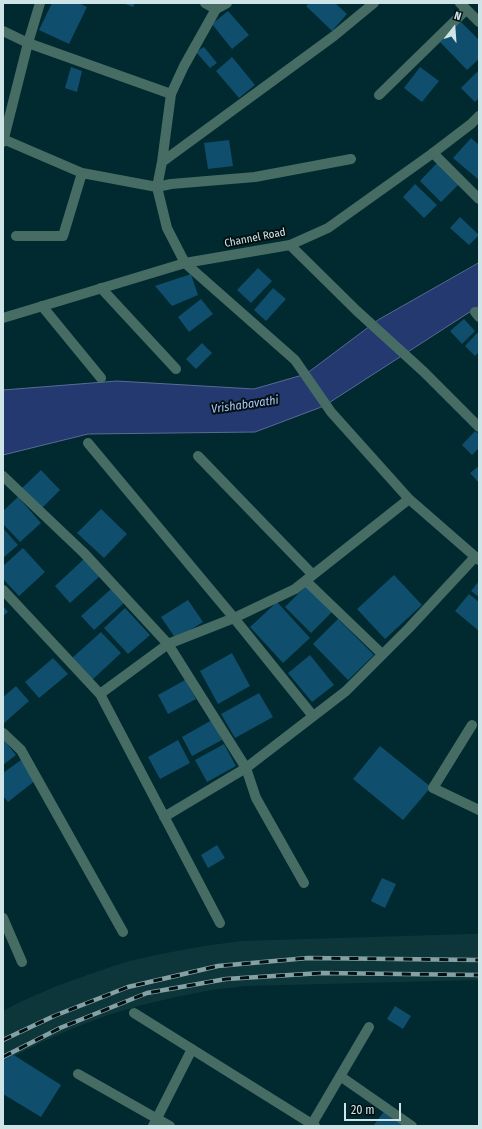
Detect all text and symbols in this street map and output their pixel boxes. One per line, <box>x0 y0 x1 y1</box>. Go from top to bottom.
north arrow <box>434 8 474 48</box>
text: N <box>453 9 463 23</box>
street label: Channel Road <box>223 226 287 250</box>
water label: Vrishabavathi <box>210 393 280 417</box>
scale bar <box>346 1095 403 1121</box>
text: 20 m <box>351 1103 375 1117</box>

